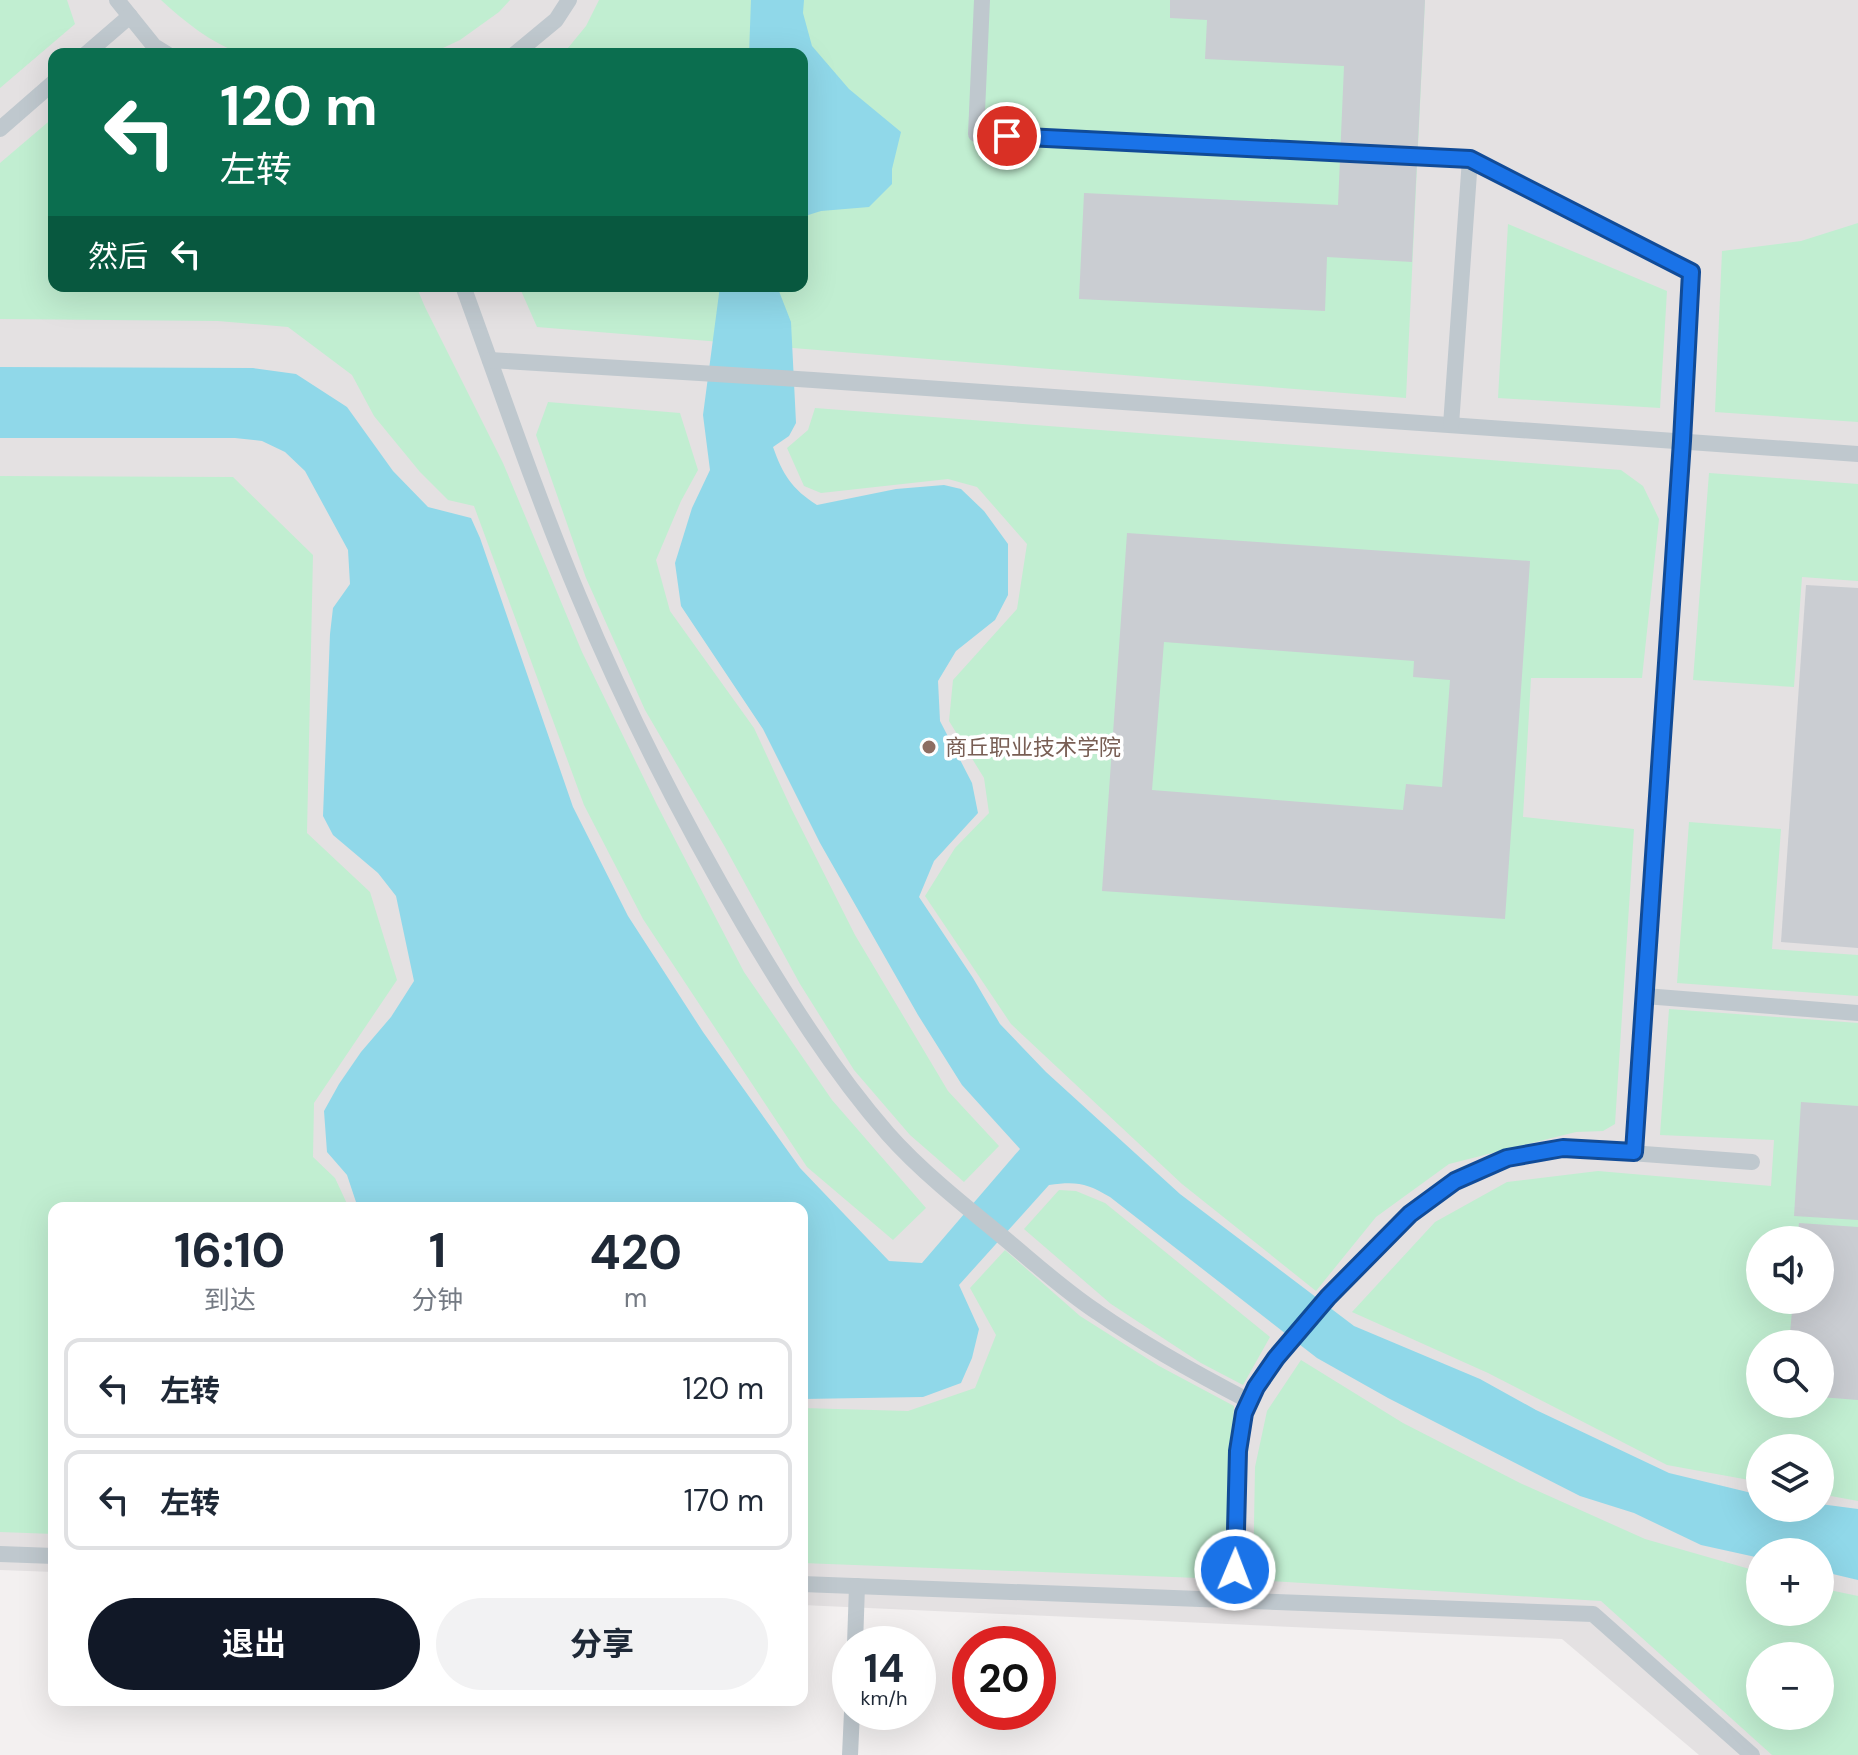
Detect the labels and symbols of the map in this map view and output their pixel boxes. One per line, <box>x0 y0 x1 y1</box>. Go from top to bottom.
pin <box>973 102 1041 170</box>
place label: 商丘职业技术学院 <box>945 733 1121 762</box>
marker: 商丘职业技术学院 <box>920 738 938 756</box>
position arrow <box>1193 1528 1277 1612</box>
speed limit sign: 20 <box>952 1626 1056 1730</box>

